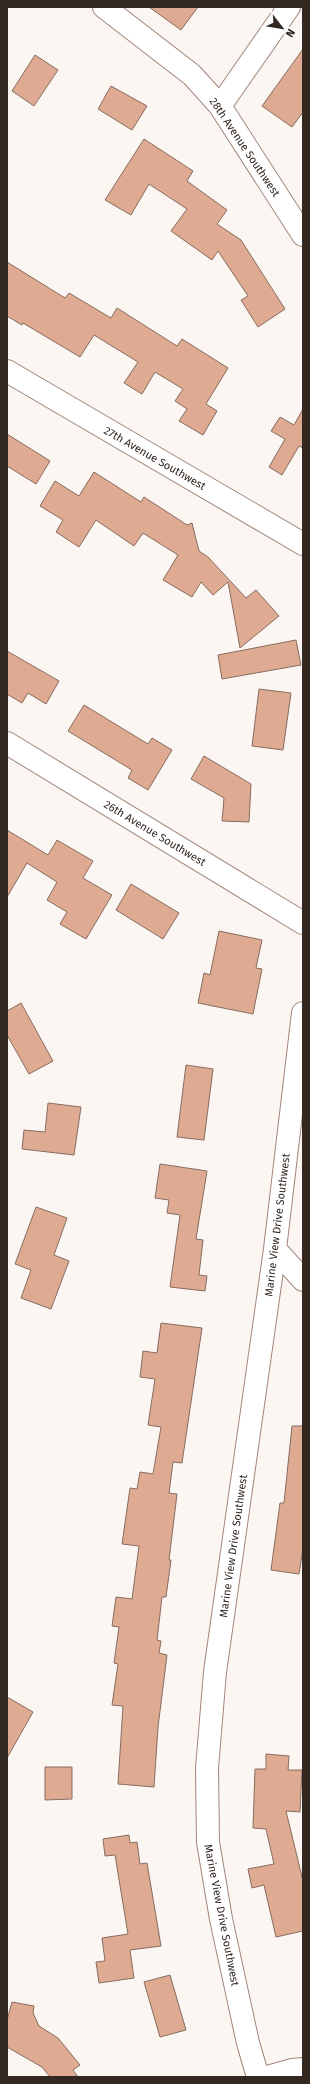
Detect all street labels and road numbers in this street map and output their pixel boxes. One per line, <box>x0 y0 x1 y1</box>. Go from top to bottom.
street label: 28th Avenue Southwest <box>207 95 283 199</box>
street label: 27th Avenue Southwest <box>102 424 208 493</box>
street label: 26th Avenue Southwest <box>102 798 208 869</box>
street label: Marine View Drive Southwest <box>262 1153 293 1297</box>
street label: Marine View Drive Southwest <box>217 1474 250 1618</box>
street label: Marine View Drive Southwest <box>201 1843 242 1987</box>

